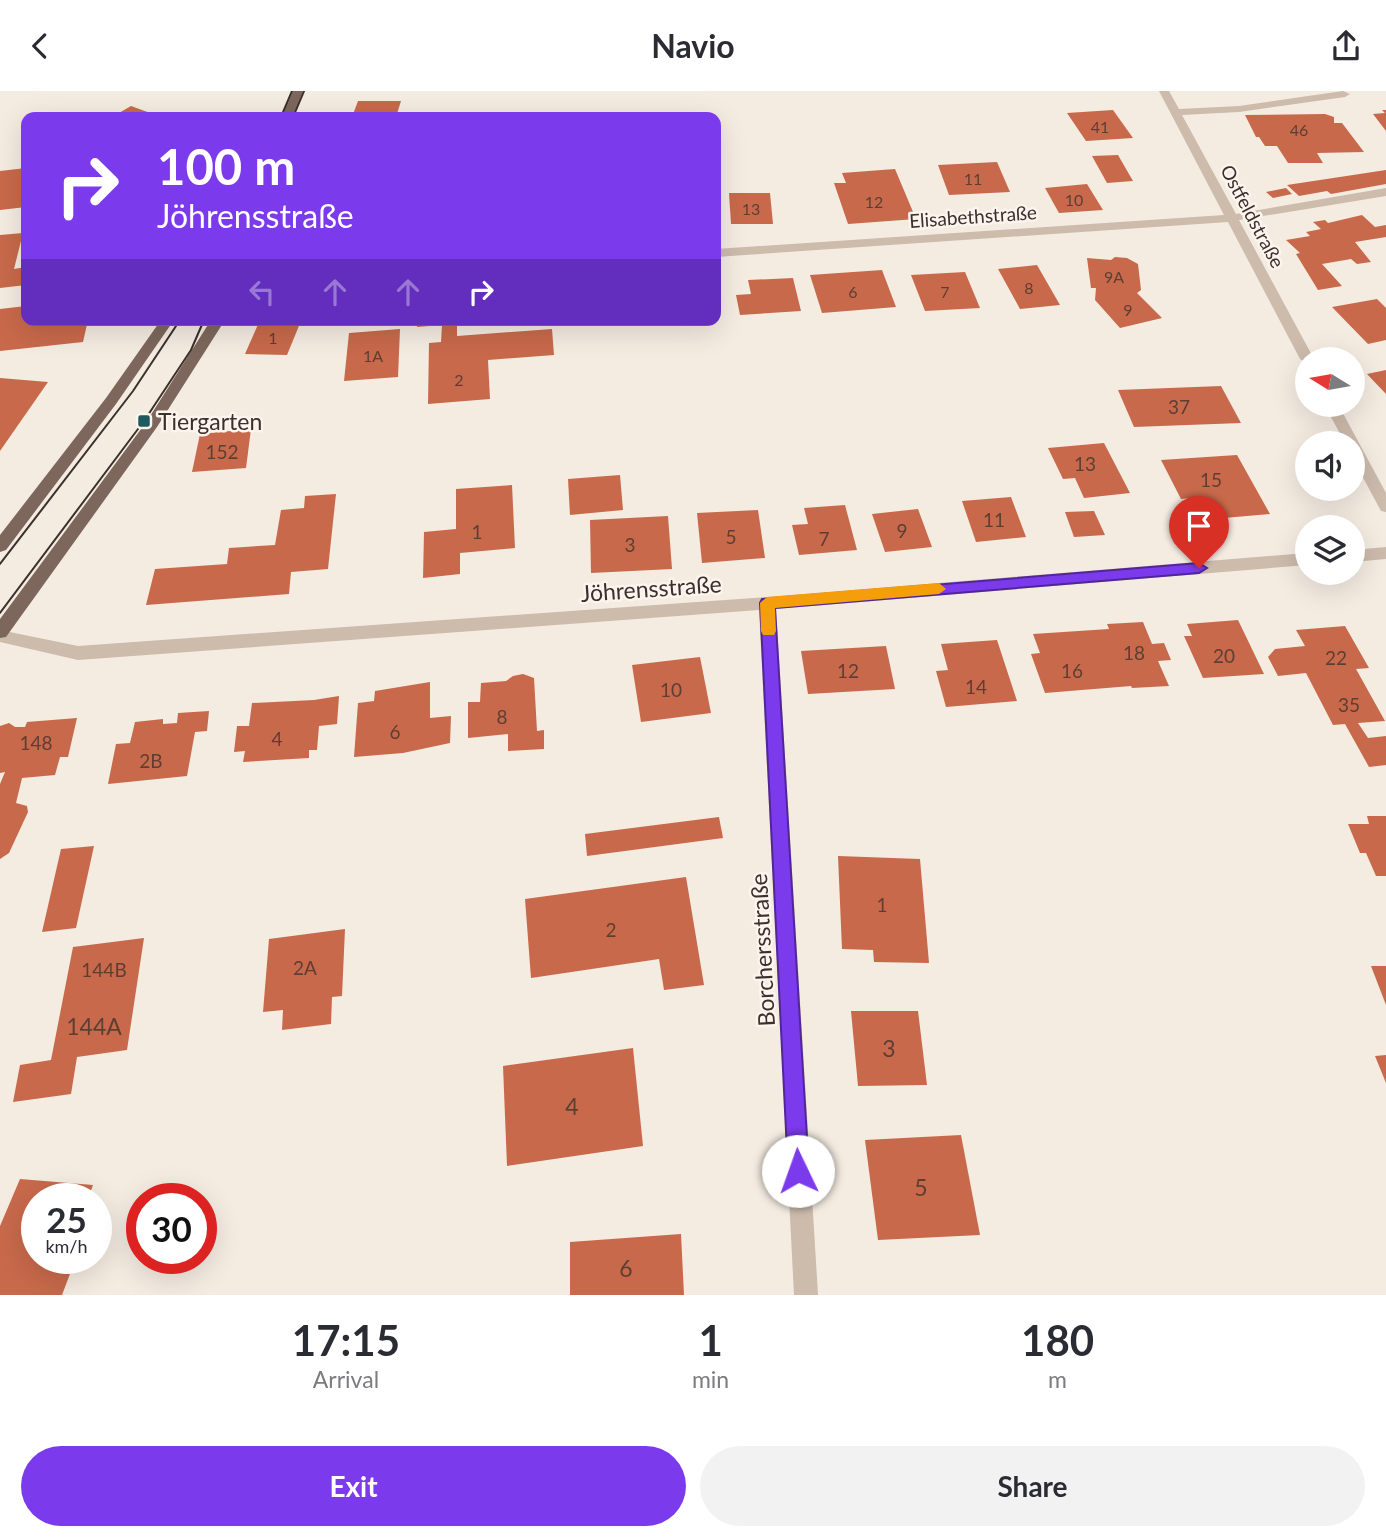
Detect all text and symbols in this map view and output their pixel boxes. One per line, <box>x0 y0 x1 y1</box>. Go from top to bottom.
text: Navio <box>651 26 735 65</box>
icon: back <box>21 27 59 65</box>
icon: share <box>1327 27 1365 65</box>
house number: 41 <box>1091 117 1109 136</box>
house number: 46 <box>1290 120 1308 139</box>
text: 100 m <box>157 137 295 195</box>
icon: right <box>42 140 133 231</box>
street label: Ostfeldstraße <box>1216 160 1290 272</box>
house number: 11 <box>964 169 982 188</box>
house number: 10 <box>1065 190 1083 209</box>
house number: 12 <box>865 192 883 211</box>
text: Jöhrensstraße <box>157 196 354 235</box>
house number: 13 <box>742 199 760 218</box>
street label: Elisabethstraße <box>908 200 1038 232</box>
house number: 9A <box>1104 267 1124 286</box>
icon: left <box>243 273 281 311</box>
icon: ahead <box>316 273 354 311</box>
icon: ahead <box>389 273 427 311</box>
icon: right <box>462 273 500 311</box>
house number: 8 <box>1024 278 1034 297</box>
house number: 6 <box>848 282 858 301</box>
house number: 7 <box>940 282 950 301</box>
house number: 9 <box>1123 300 1133 319</box>
house number: 1 <box>268 328 278 347</box>
house number: 1A <box>363 346 383 365</box>
north arrow <box>1295 347 1365 417</box>
map controls <box>1295 347 1365 585</box>
house number: 2 <box>454 370 464 389</box>
house number: 37 <box>1168 395 1190 418</box>
place label: Tiergarten <box>158 407 262 435</box>
marker: Tiergarten <box>136 413 152 429</box>
button: sound <box>1295 431 1365 501</box>
house number: 152 <box>205 440 239 463</box>
house number: 13 <box>1074 452 1096 475</box>
house number: 15 <box>1200 468 1222 491</box>
pin <box>1169 496 1229 568</box>
icon: arrive <box>1180 507 1218 545</box>
house number: 11 <box>983 508 1005 531</box>
button: layers <box>1295 515 1365 585</box>
house number: 9 <box>896 519 908 542</box>
house number: 1 <box>471 520 483 543</box>
house number: 5 <box>725 525 737 548</box>
house number: 7 <box>818 527 830 550</box>
house number: 3 <box>624 533 636 556</box>
street label: Jöhrensstraße <box>580 569 722 607</box>
house number: 18 <box>1123 641 1145 664</box>
house number: 20 <box>1213 644 1235 667</box>
house number: 22 <box>1325 646 1347 669</box>
house number: 12 <box>837 659 859 682</box>
house number: 16 <box>1061 659 1083 682</box>
house number: 14 <box>965 675 987 698</box>
house number: 10 <box>660 678 682 701</box>
house number: 35 <box>1338 693 1360 716</box>
house number: 8 <box>496 705 508 728</box>
house number: 6 <box>389 720 401 743</box>
house number: 4 <box>271 727 283 750</box>
house number: 148 <box>19 731 53 754</box>
house number: 2B <box>139 749 163 772</box>
street label: Borchersstraße <box>744 873 780 1027</box>
house number: 1 <box>876 893 888 916</box>
house number: 2 <box>605 918 617 941</box>
house number: 2A <box>293 956 317 979</box>
house number: 144B <box>81 958 127 981</box>
house number: 144A <box>66 1012 122 1040</box>
house number: 3 <box>882 1034 896 1062</box>
house number: 4 <box>565 1092 579 1120</box>
position arrow <box>761 1134 835 1208</box>
house number: 5 <box>914 1173 928 1201</box>
speed limit sign: 30 <box>126 1183 217 1274</box>
text: 25 <box>46 1198 87 1240</box>
text: km/h <box>45 1235 88 1257</box>
house number: 6 <box>619 1254 633 1282</box>
text: 17:15 <box>292 1315 400 1365</box>
text: 1 <box>698 1315 723 1365</box>
text: 180 <box>1021 1315 1094 1365</box>
text: Arrival <box>313 1365 379 1393</box>
text: min <box>692 1365 729 1393</box>
text: m <box>1048 1365 1067 1393</box>
button: Exit <box>21 1446 686 1526</box>
button: Share <box>700 1446 1365 1526</box>

